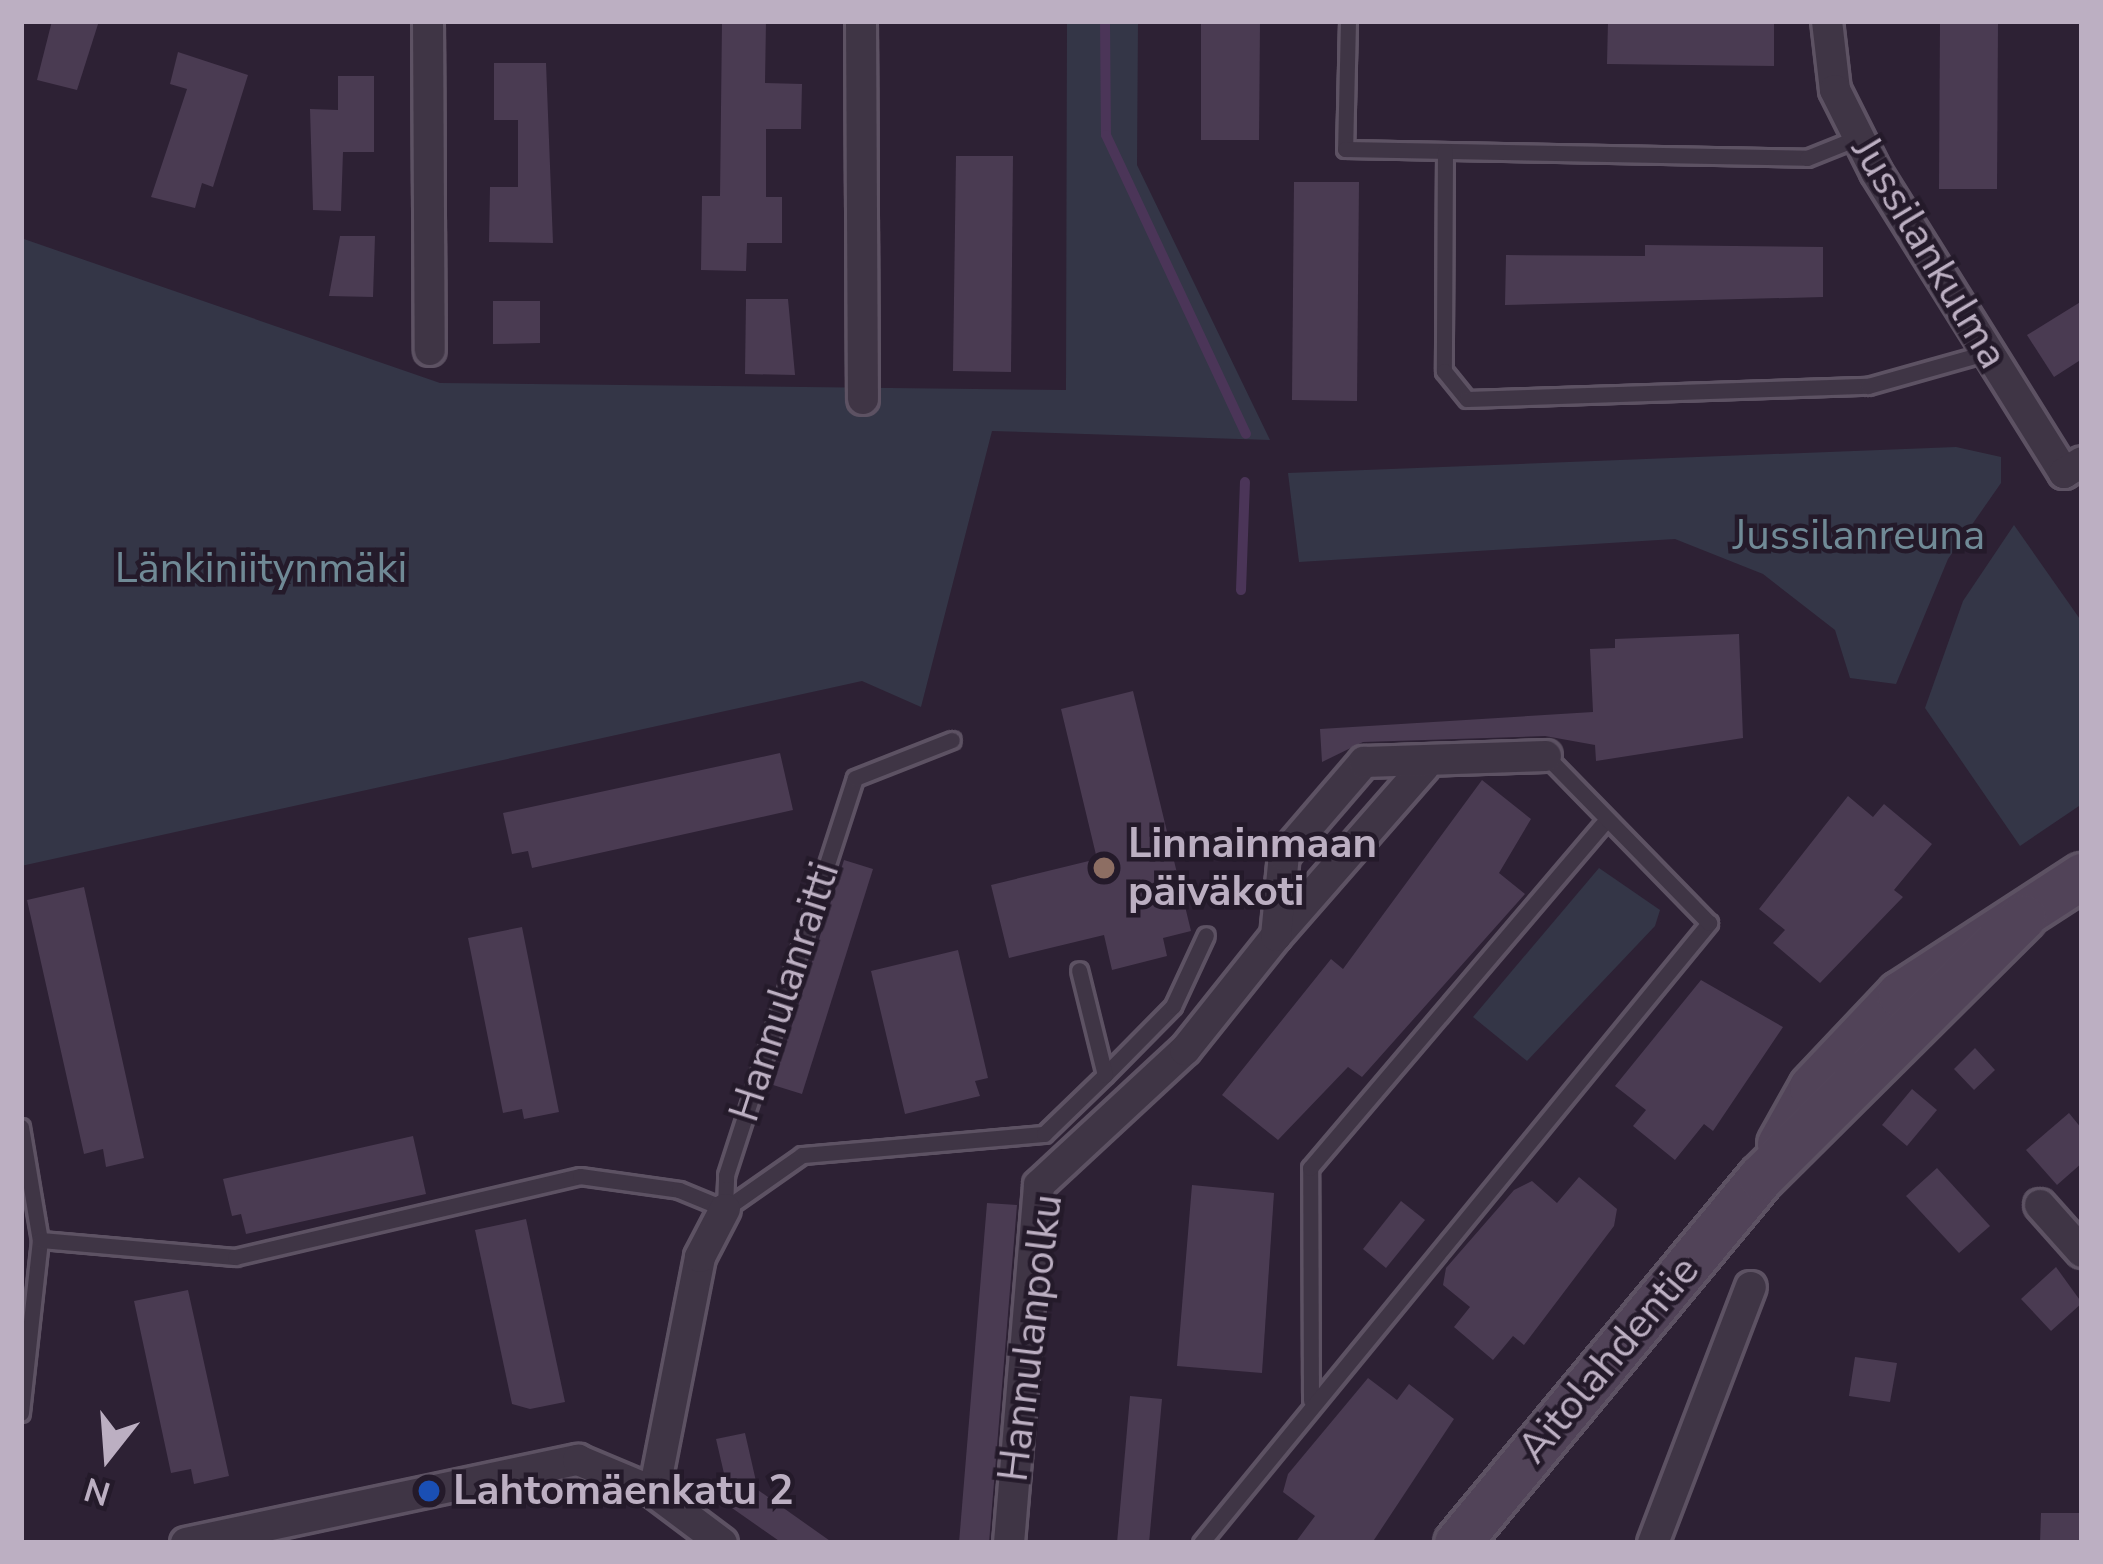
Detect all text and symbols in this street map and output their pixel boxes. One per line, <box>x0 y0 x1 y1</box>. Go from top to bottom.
street label: Jussilankulma <box>1840 128 2018 378</box>
park label: Jussilanreuna <box>1733 511 1985 561</box>
park label: Länkiniitynmäki <box>115 544 407 594</box>
place label: Linnainmaan päiväkoti <box>1128 819 1377 918</box>
marker: Linnainmaan päiväkoti <box>1091 855 1117 881</box>
street label: Hannulanraitti <box>719 856 851 1128</box>
street label: Hannulanpolku <box>988 1192 1074 1484</box>
street label: Aitolahdentie <box>1508 1246 1710 1474</box>
north arrow <box>48 1396 168 1516</box>
text: N <box>79 1466 116 1516</box>
place label: Lahtomäenkatu 2 <box>453 1466 794 1516</box>
marker: Lahtomäenkatu 2 <box>416 1478 442 1504</box>

